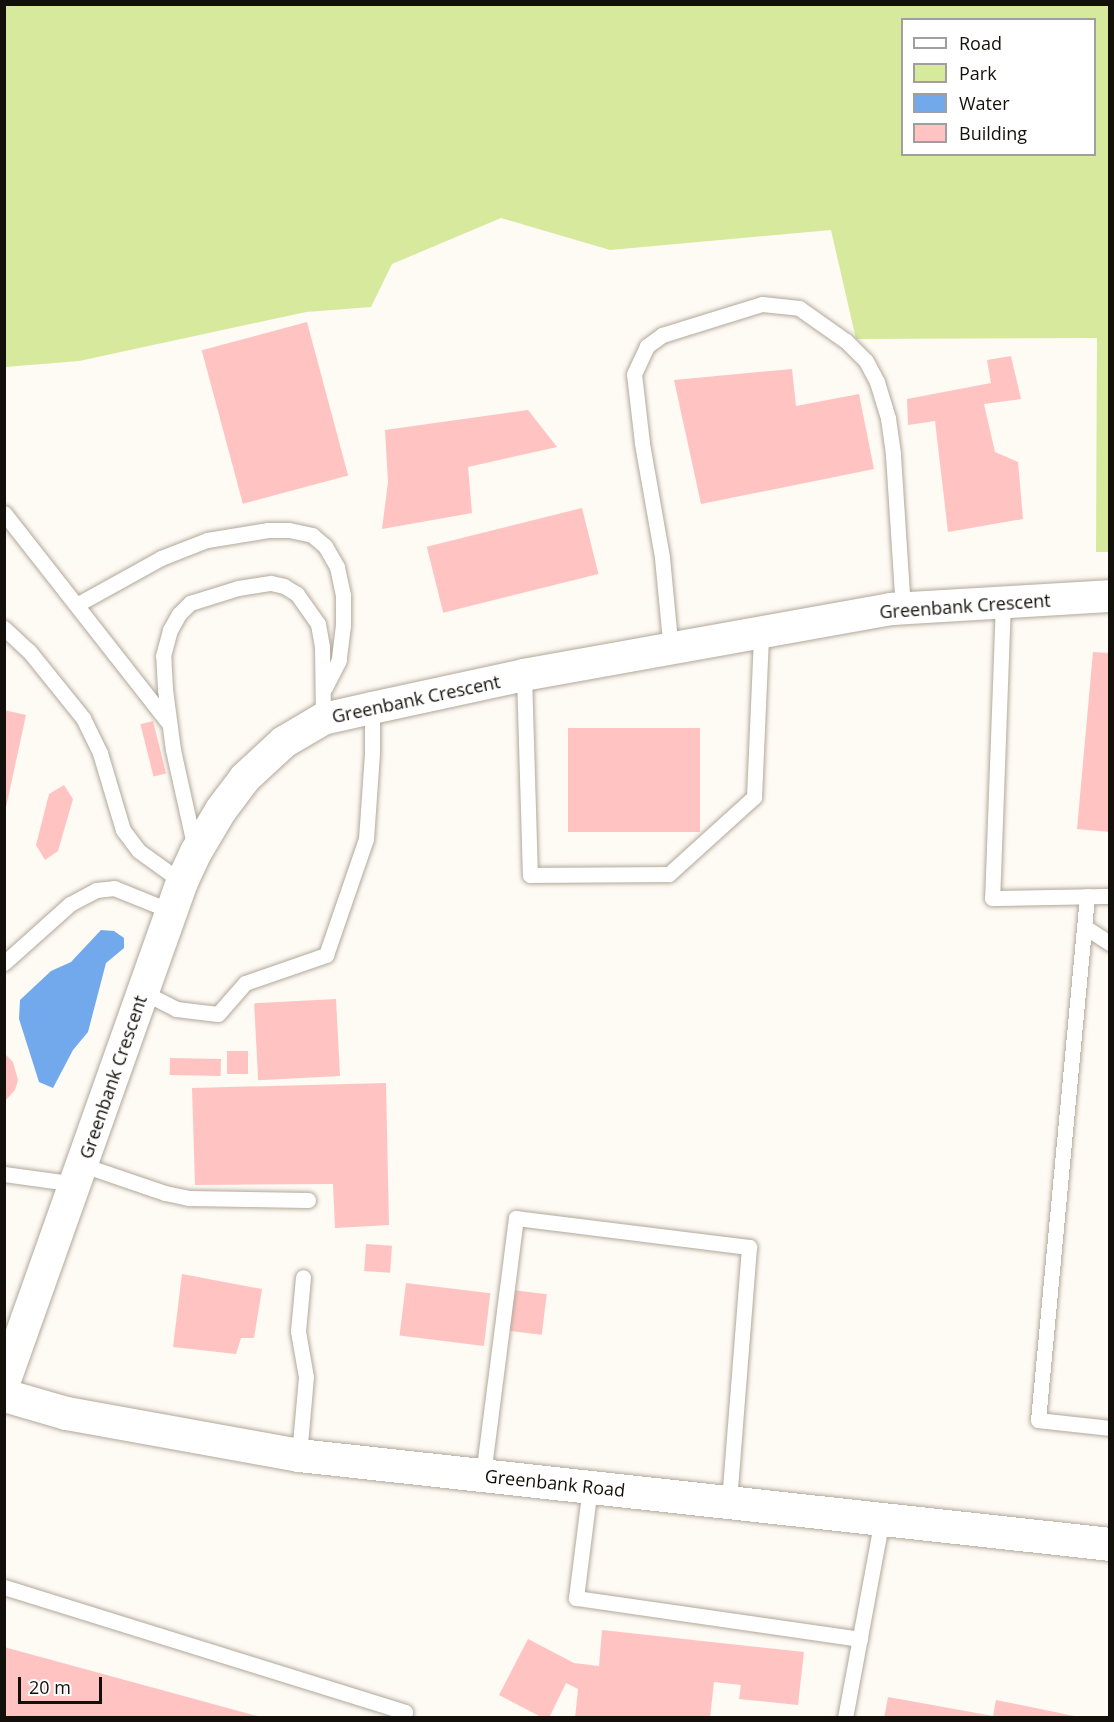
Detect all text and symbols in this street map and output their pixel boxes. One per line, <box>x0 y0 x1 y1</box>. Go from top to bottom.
legend <box>901 18 1096 156</box>
text: Road <box>959 31 1002 55</box>
text: Park <box>959 61 997 85</box>
text: Water <box>959 91 1010 115</box>
text: Building <box>959 121 1027 145</box>
street label: Greenbank Crescent <box>879 589 1051 623</box>
street label: Greenbank Crescent <box>330 671 502 727</box>
street label: Greenbank Crescent <box>75 992 151 1162</box>
street label: Greenbank Road <box>484 1465 626 1501</box>
scale bar <box>21 1665 105 1703</box>
text: 20 m <box>29 1675 71 1699</box>

